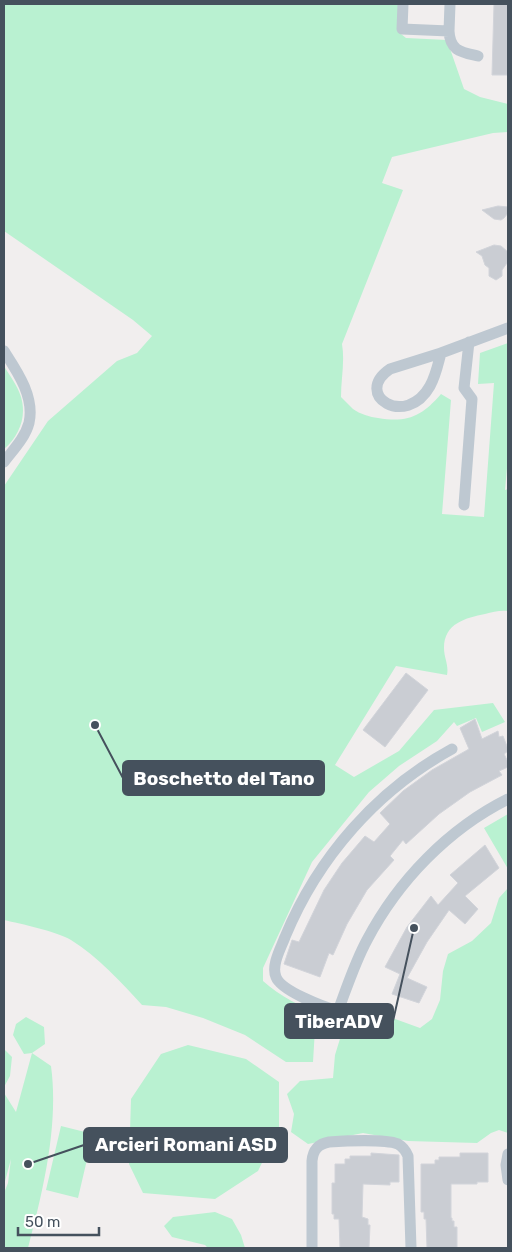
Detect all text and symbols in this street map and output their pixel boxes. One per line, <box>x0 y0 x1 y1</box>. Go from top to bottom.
callout: Boschetto del Tano <box>123 761 324 795</box>
text: Boschetto del Tano <box>133 767 315 790</box>
callout: TiberADV <box>285 1004 393 1038</box>
text: TiberADV <box>295 1010 383 1033</box>
callout: Arcieri Romani ASD <box>84 1128 287 1162</box>
text: Arcieri Romani ASD <box>95 1133 277 1156</box>
scale bar <box>18 1204 99 1236</box>
text: 50 m <box>25 1213 60 1231</box>

